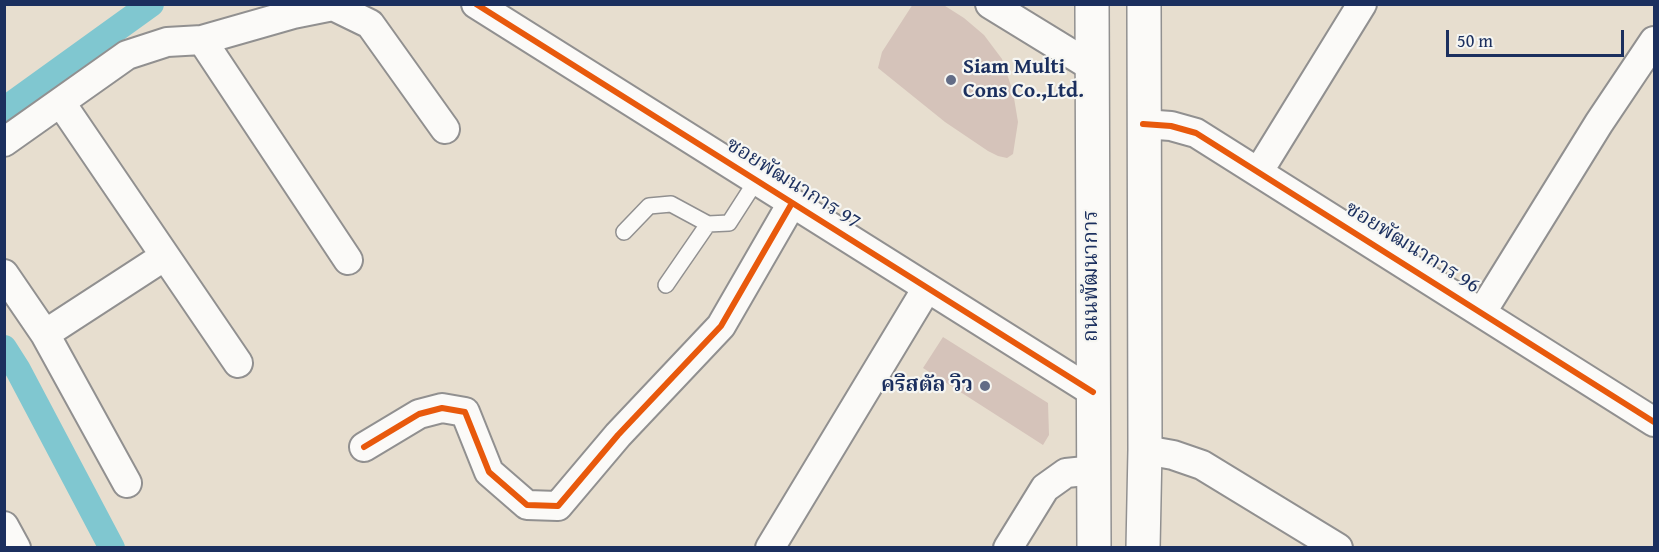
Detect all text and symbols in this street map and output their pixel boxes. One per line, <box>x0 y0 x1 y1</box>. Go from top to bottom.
scale bar <box>1449 18 1628 56</box>
text: 50 m <box>1457 27 1493 54</box>
place label: Siam Multi Cons Co.,Ltd. <box>963 55 1084 105</box>
marker: Siam Multi Cons Co.,Ltd. <box>944 73 958 87</box>
street label: ซอยพัฒนาการ 97 <box>721 133 865 235</box>
street label: ซอยพัฒนาการ 96 <box>1340 197 1484 299</box>
street label: ถนนพัฒนาการ <box>1079 210 1105 342</box>
place label: คริสตัล วิว <box>881 373 973 399</box>
marker: คริสตัล วิว <box>978 379 992 393</box>

